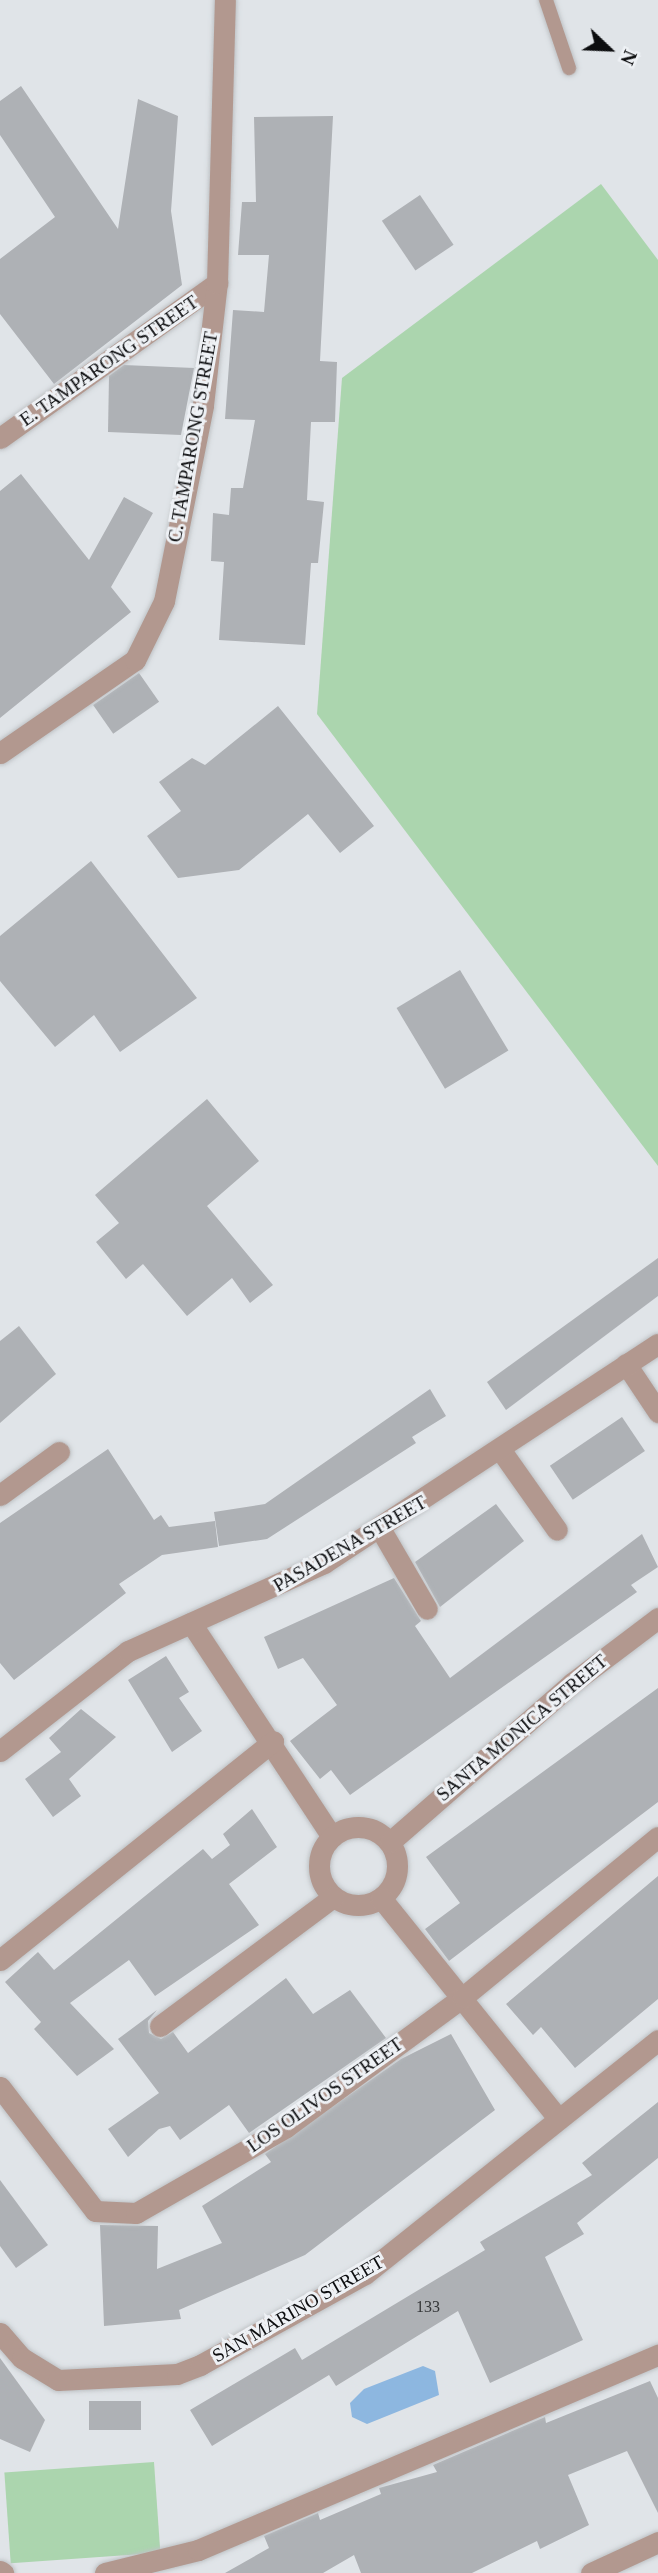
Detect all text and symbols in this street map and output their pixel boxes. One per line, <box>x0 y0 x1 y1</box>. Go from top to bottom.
north arrow <box>574 14 644 84</box>
text: N <box>616 47 641 68</box>
street label: E. TAMPARONG STREET <box>15 291 203 431</box>
street label: C. TAMPARONG STREET <box>163 330 223 544</box>
street label: PASADENA STREET <box>269 1491 431 1597</box>
street label: SANTA MONICA STREET <box>431 1649 613 1807</box>
street label: LOS OLIVOS STREET <box>243 2033 407 2157</box>
street label: SAN MARINO STREET <box>208 2251 388 2367</box>
house number: 133 <box>416 2297 440 2317</box>

